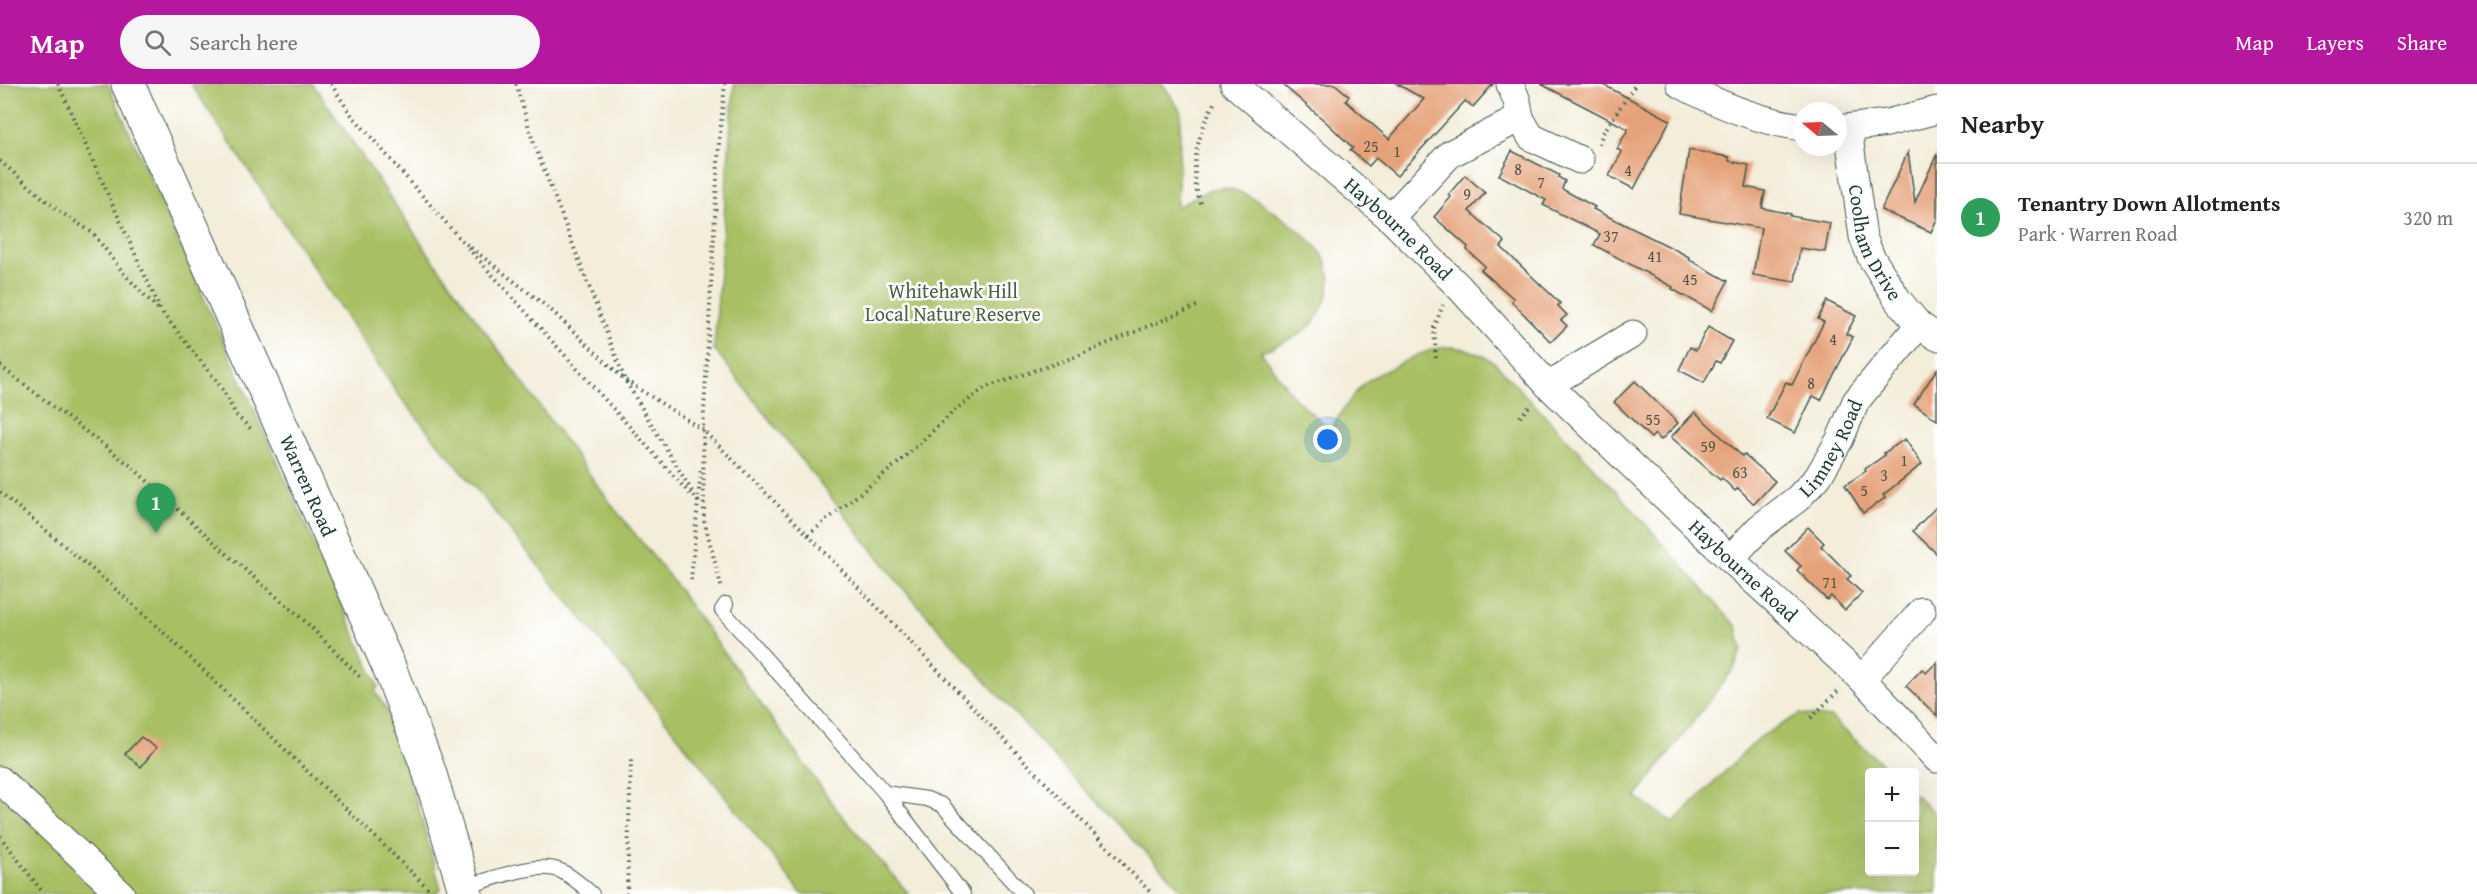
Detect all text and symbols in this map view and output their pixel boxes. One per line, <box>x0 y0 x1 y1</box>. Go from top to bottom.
search box <box>120 15 540 69</box>
text: Map <box>30 22 84 63</box>
icon: search <box>141 26 174 59</box>
text: Search here <box>189 26 298 58</box>
text: Map <box>2235 27 2274 58</box>
text: Layers <box>2307 27 2364 58</box>
text: Share <box>2397 27 2447 58</box>
north arrow <box>1793 102 1847 156</box>
text: Nearby <box>1961 104 2044 143</box>
house number: 25 <box>1363 134 1379 158</box>
house number: 1 <box>1393 139 1401 163</box>
house number: 8 <box>1514 157 1522 181</box>
house number: 4 <box>1624 158 1632 182</box>
street label: Haybourne Road <box>1338 170 1460 287</box>
house number: 7 <box>1537 170 1545 194</box>
house number: 9 <box>1463 182 1471 206</box>
street label: Coolham Drive <box>1842 183 1910 306</box>
text: Tenantry Down Allotments <box>2018 187 2280 219</box>
text: 1 <box>1975 203 1986 232</box>
text: 320 m <box>2403 203 2453 232</box>
text: Park · Warren Road <box>2018 219 2177 248</box>
house number: 37 <box>1603 224 1619 248</box>
house number: 41 <box>1647 244 1663 268</box>
house number: 45 <box>1682 267 1698 291</box>
park label: Whitehawk Hill Local Nature Reserve <box>865 276 1041 328</box>
house number: 4 <box>1829 327 1837 351</box>
house number: 8 <box>1807 371 1815 395</box>
street label: Limney Road <box>1791 394 1869 503</box>
house number: 55 <box>1645 407 1661 431</box>
your location <box>1313 425 1342 454</box>
street label: Warren Road <box>273 430 344 541</box>
house number: 59 <box>1700 434 1716 458</box>
house number: 1 <box>1900 448 1908 472</box>
house number: 63 <box>1732 460 1748 484</box>
house number: 3 <box>1880 463 1888 487</box>
house number: 5 <box>1860 478 1868 502</box>
pin: 1 <box>136 484 176 533</box>
street label: Haybourne Road <box>1683 512 1805 628</box>
house number: 71 <box>1822 570 1838 594</box>
map controls <box>1865 768 1919 876</box>
button: + <box>1865 768 1919 822</box>
button: − <box>1865 822 1919 876</box>

